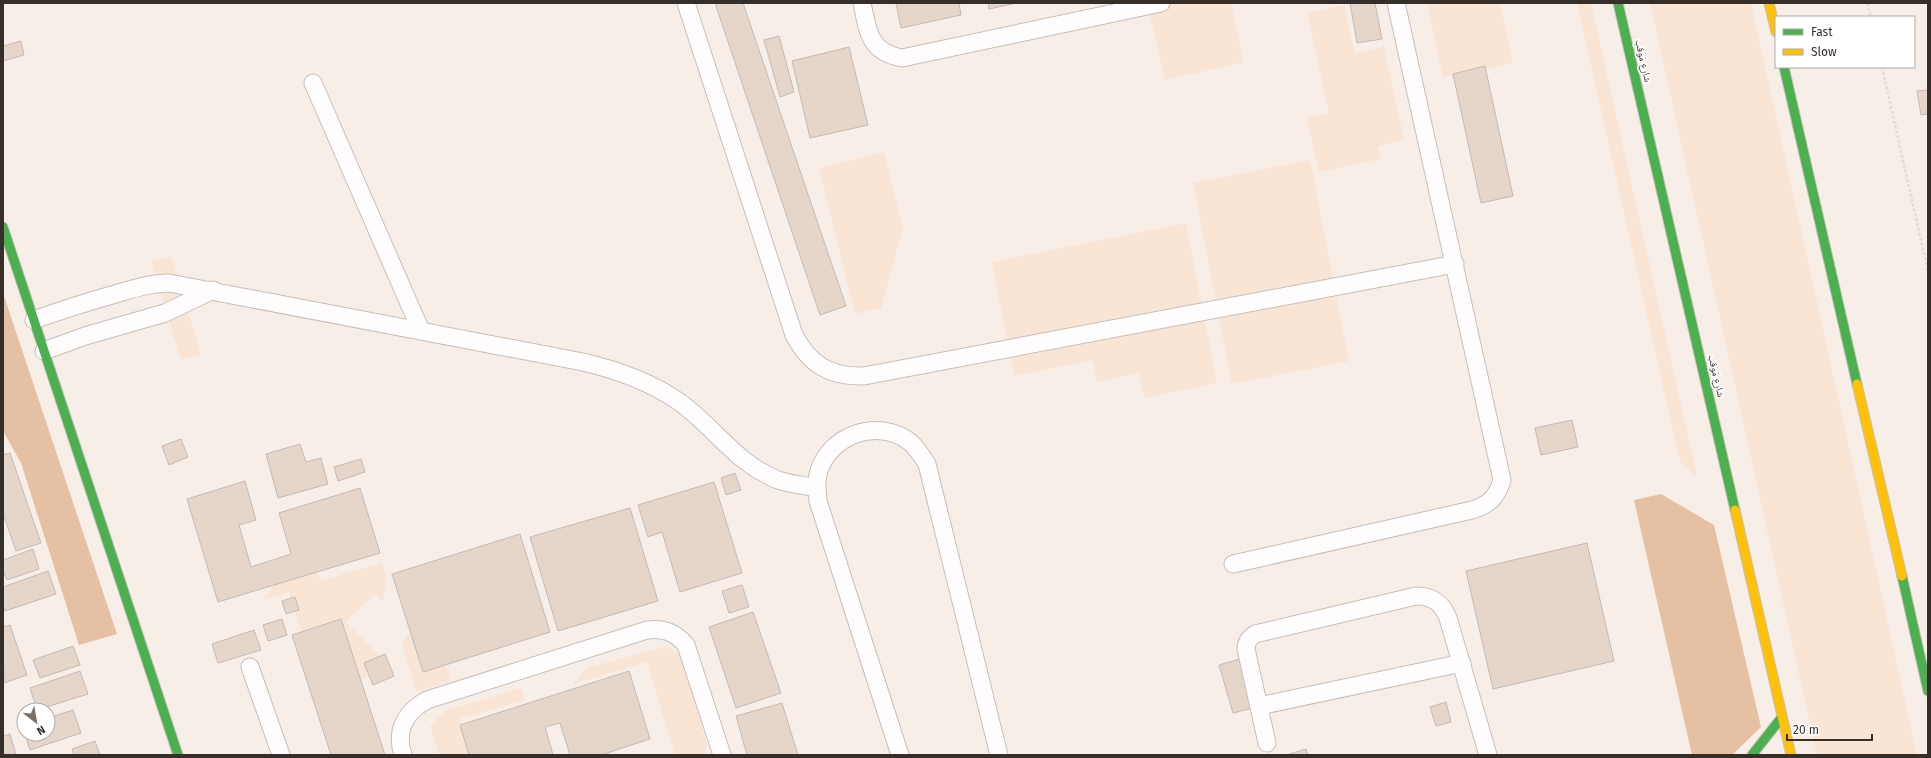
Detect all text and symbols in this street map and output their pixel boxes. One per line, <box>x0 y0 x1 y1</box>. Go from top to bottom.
legend <box>1775 16 1915 68</box>
text: Fast <box>1811 25 1833 39</box>
street label: شارع مَوقب <box>1632 39 1654 84</box>
text: Slow <box>1811 45 1837 59</box>
street label: شارع مَوقب <box>1705 354 1727 399</box>
north arrow <box>16 702 56 742</box>
scale bar <box>1787 716 1872 742</box>
text: N <box>34 723 47 738</box>
text: 20 m <box>1793 723 1819 737</box>

